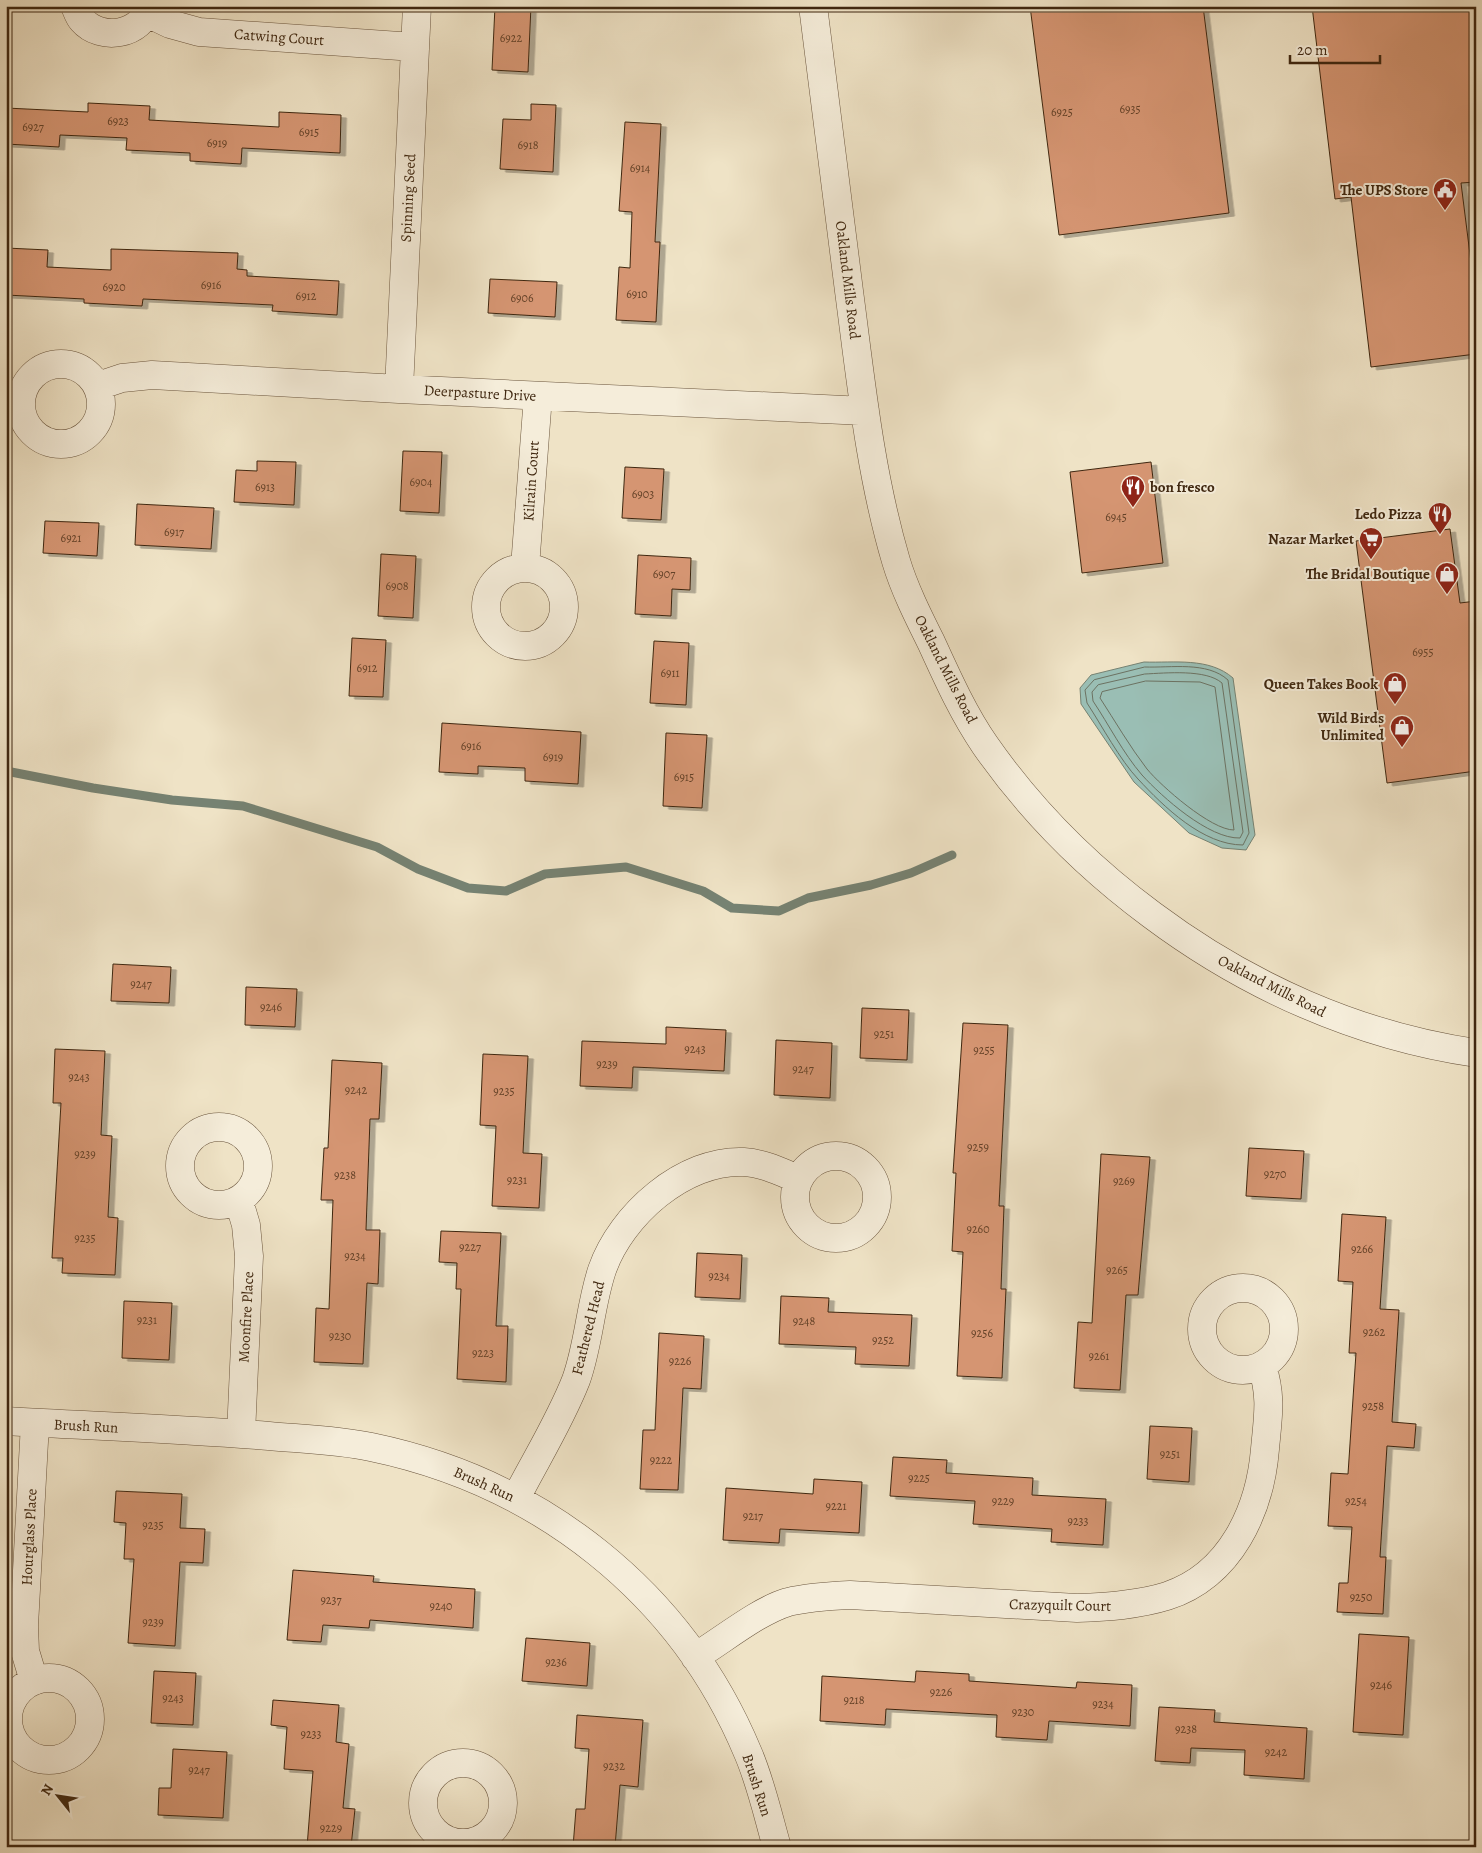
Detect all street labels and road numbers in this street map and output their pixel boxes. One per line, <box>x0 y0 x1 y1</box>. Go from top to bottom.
street label: Catwing Court <box>233 24 325 50</box>
street label: Spinning Seed <box>396 152 420 243</box>
street label: Oakland Mills Road <box>831 220 865 341</box>
street label: Deerpasture Drive <box>423 380 537 406</box>
street label: Kilrain Court <box>518 440 544 522</box>
street label: Oakland Mills Road <box>910 611 982 727</box>
street label: Oakland Mills Road <box>1214 950 1330 1022</box>
street label: Moonfire Place <box>234 1271 258 1363</box>
street label: Feathered Head <box>567 1278 610 1377</box>
street label: Brush Run <box>53 1414 119 1438</box>
street label: Brush Run <box>450 1462 518 1506</box>
street label: Hourglass Place <box>16 1488 42 1586</box>
street label: Crazyquilt Court <box>1009 1594 1111 1616</box>
street label: Brush Run <box>737 1751 777 1819</box>

